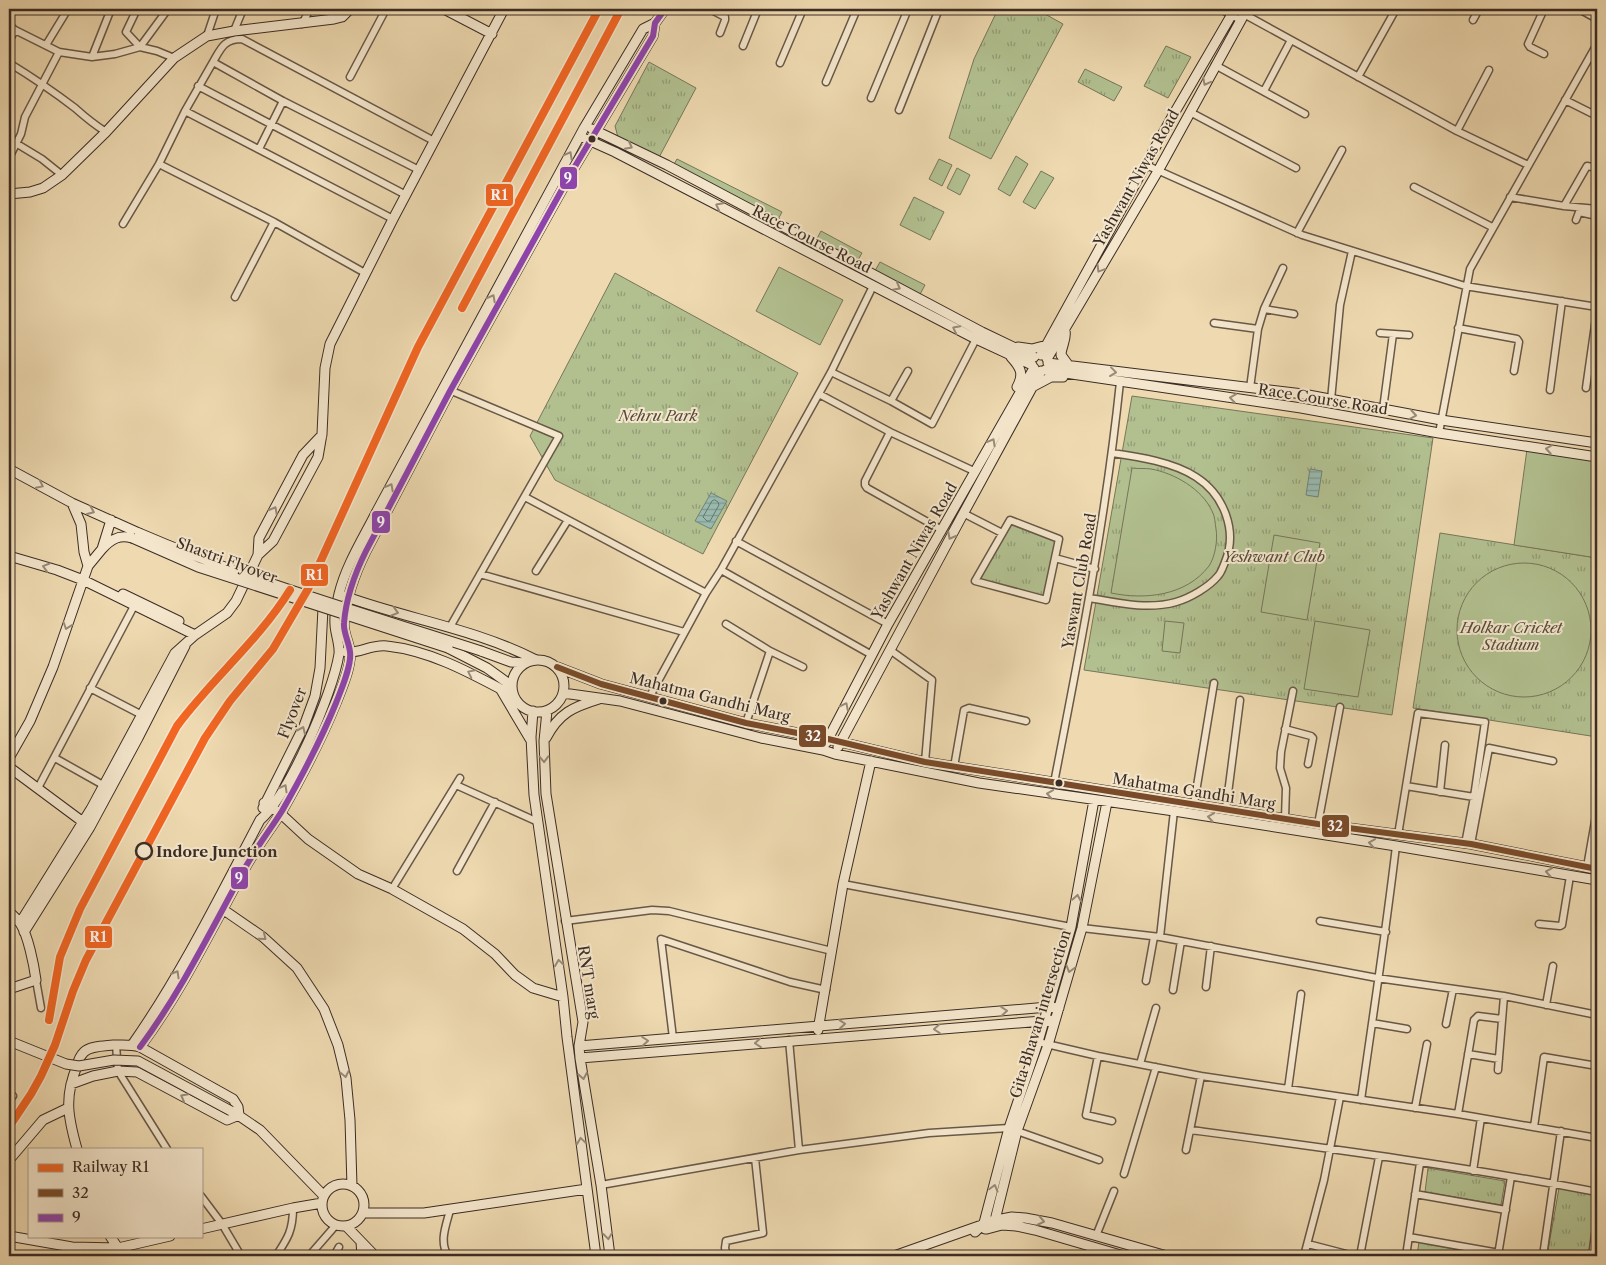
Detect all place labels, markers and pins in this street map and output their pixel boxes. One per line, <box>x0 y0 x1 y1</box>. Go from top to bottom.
unlabelled marker <box>587 134 597 144</box>
unlabelled marker <box>658 696 668 706</box>
unlabelled marker <box>1054 778 1064 788</box>
marker: Indore Junction <box>135 842 153 860</box>
place label: Indore Junction <box>156 842 278 861</box>

